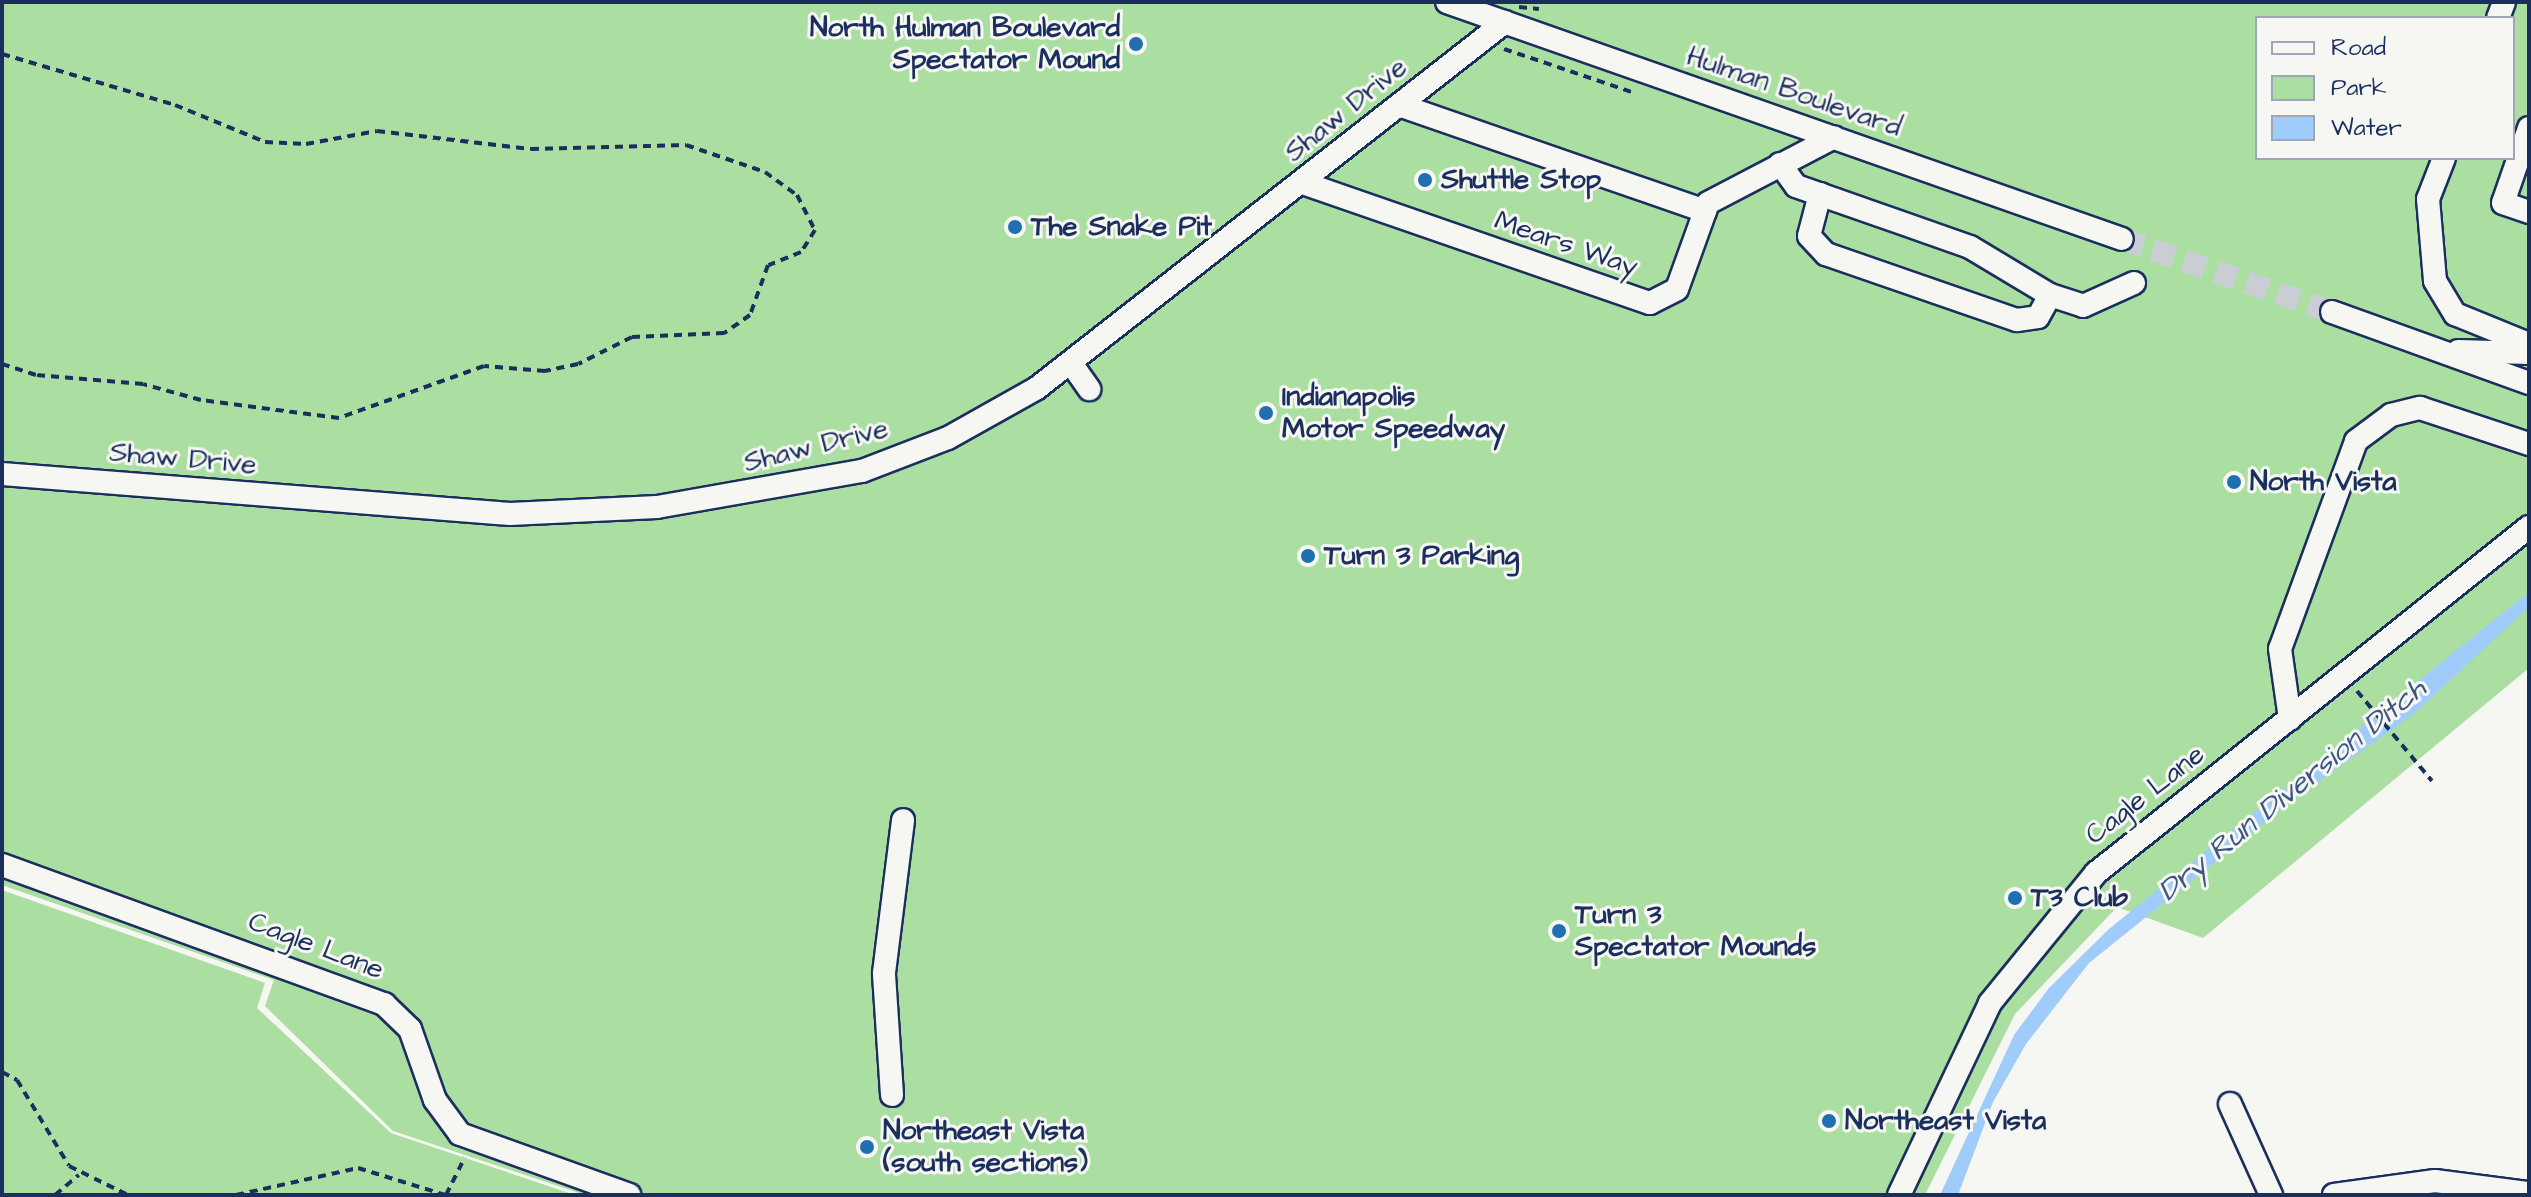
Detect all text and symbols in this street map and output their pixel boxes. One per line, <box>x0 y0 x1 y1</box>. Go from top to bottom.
place label: North Hulman Boulevard Spectator Mound <box>810 11 1120 77</box>
legend <box>2255 16 2515 160</box>
text: Road <box>2331 31 2386 65</box>
marker: North Hulman Boulevard Spectator Mound <box>1127 35 1145 53</box>
street label: Hulman Boulevard <box>1682 40 1906 144</box>
street label: Shaw Drive <box>1278 51 1414 169</box>
text: Park <box>2331 71 2387 105</box>
text: Water <box>2331 111 2402 145</box>
place label: Shuttle Stop <box>1441 163 1601 197</box>
marker: Shuttle Stop <box>1416 171 1434 189</box>
street label: Mears Way <box>1490 204 1642 284</box>
place label: The Snake Pit <box>1031 210 1212 244</box>
marker: The Snake Pit <box>1006 218 1024 236</box>
place label: Indianapolis Motor Speedway <box>1282 380 1505 446</box>
marker: Indianapolis Motor Speedway <box>1257 404 1275 422</box>
street label: Shaw Drive <box>740 412 892 480</box>
street label: Shaw Drive <box>108 436 258 482</box>
place label: North Vista <box>2250 465 2397 499</box>
marker: North Vista <box>2225 473 2243 491</box>
place label: Turn 3 Parking <box>1324 539 1519 573</box>
marker: Turn 3 Parking <box>1299 547 1317 565</box>
water label: Dry Run Diversion Ditch <box>2151 671 2433 909</box>
street label: Cagle Lane <box>2079 738 2211 852</box>
place label: T3 Club <box>2031 881 2128 915</box>
marker: T3 Club <box>2006 889 2024 907</box>
place label: Turn 3 Spectator Mounds <box>1575 898 1816 964</box>
street label: Cagle Lane <box>244 905 388 987</box>
marker: Turn 3 Spectator Mounds <box>1550 922 1568 940</box>
place label: Northeast Vista <box>1845 1104 2046 1138</box>
marker: Northeast Vista <box>1820 1112 1838 1130</box>
place label: Northeast Vista (south sections) <box>883 1114 1088 1180</box>
marker: Northeast Vista (south sections) <box>858 1138 876 1156</box>

